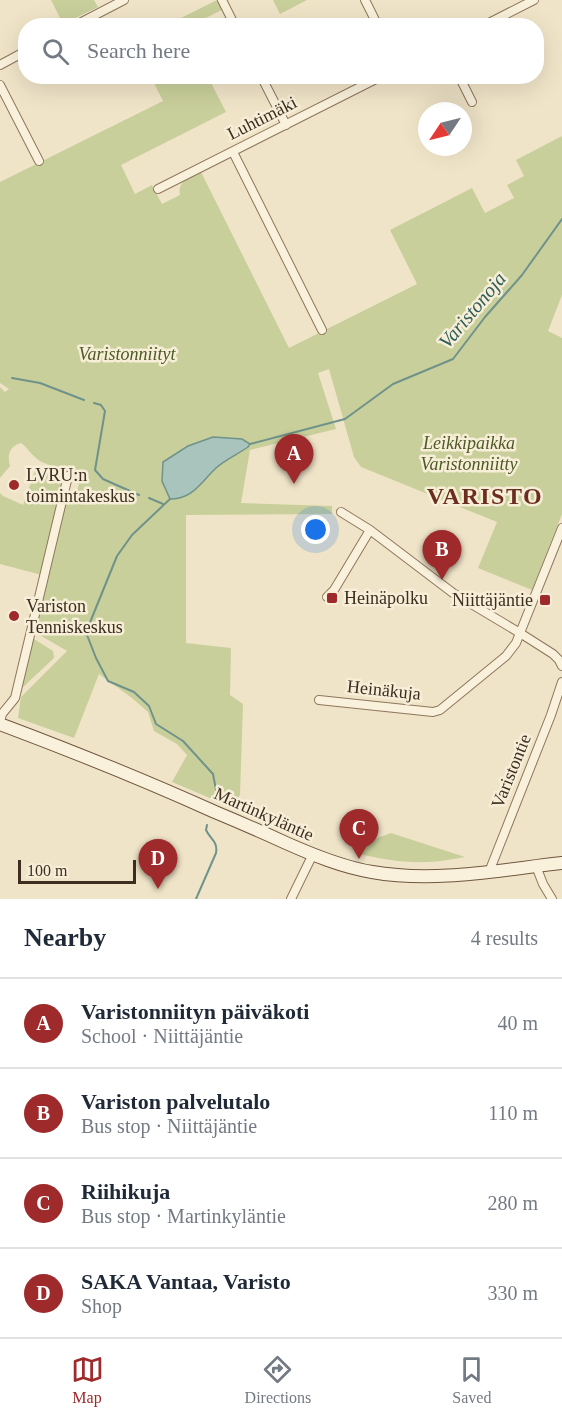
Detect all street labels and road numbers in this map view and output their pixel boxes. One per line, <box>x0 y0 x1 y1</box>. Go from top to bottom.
street label: Luhtimäki <box>224 92 300 144</box>
street label: Heinäkuja <box>346 676 422 704</box>
street label: Varistontie <box>487 731 535 811</box>
street label: Martinkyläntie <box>211 783 317 845</box>

